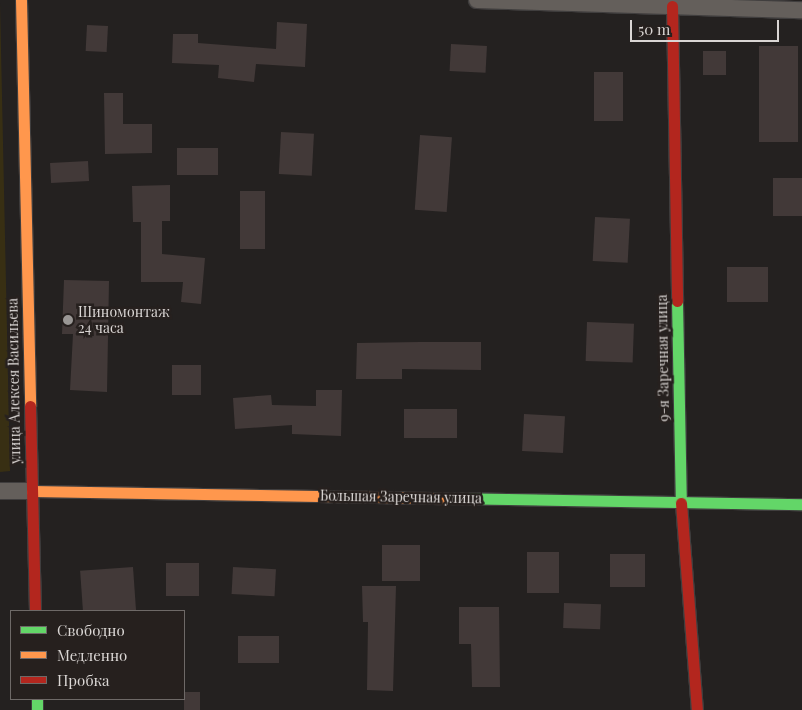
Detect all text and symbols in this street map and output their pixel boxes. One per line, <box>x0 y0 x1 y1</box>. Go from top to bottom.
scale bar <box>632 10 781 42</box>
text: 50 m <box>638 19 670 39</box>
street label: 9-я Заречная улица <box>653 294 673 422</box>
street label: улица Алексея Васильева <box>4 298 24 464</box>
place label: Шиномонтаж 24 часа <box>78 304 170 336</box>
marker: Шиномонтаж 24 часа <box>62 314 74 326</box>
street label: Большая Заречная улица <box>320 487 482 507</box>
legend <box>10 610 185 700</box>
text: Свободно <box>57 620 125 640</box>
text: Медленно <box>57 645 127 665</box>
text: Пробка <box>57 670 110 690</box>

